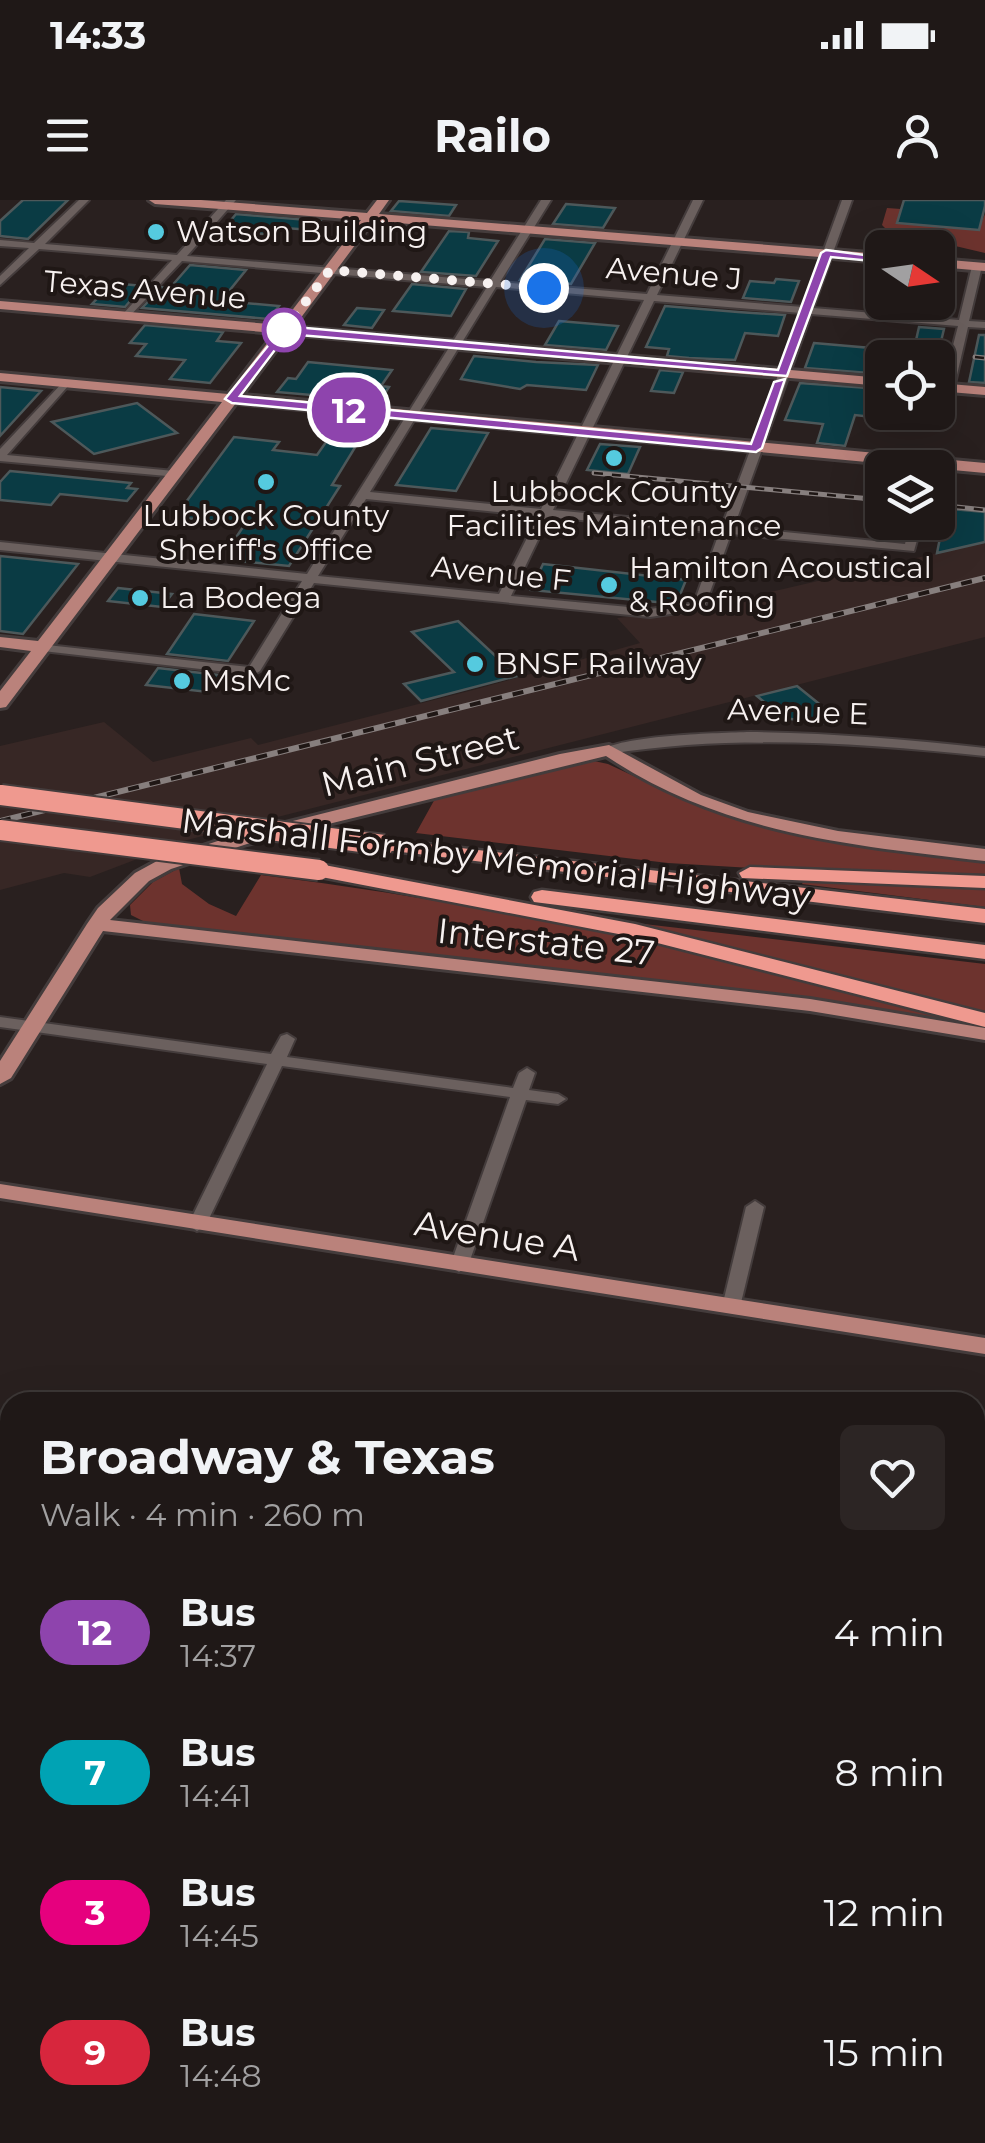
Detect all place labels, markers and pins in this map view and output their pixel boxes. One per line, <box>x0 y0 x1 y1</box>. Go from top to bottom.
place label: Watson Building <box>176 213 427 250</box>
marker: Watson Building <box>145 221 167 243</box>
unlabelled marker <box>263 309 305 351</box>
marker: Lubbock County Facilities Maintenance <box>603 447 625 469</box>
marker: Lubbock County Sheriff's Office <box>255 471 277 493</box>
place label: Lubbock County Facilities Maintenance <box>447 473 781 544</box>
place label: Lubbock County Sheriff's Office <box>143 497 390 568</box>
place label: Hamilton Acoustical & Roofing <box>629 549 932 620</box>
marker: Hamilton Acoustical & Roofing <box>598 574 620 596</box>
place label: La Bodega <box>160 579 321 616</box>
marker: La Bodega <box>129 587 151 609</box>
place label: BNSF Railway <box>495 645 703 682</box>
marker: BNSF Railway <box>464 653 486 675</box>
place label: MsMc <box>202 662 291 699</box>
marker: MsMc <box>171 670 193 692</box>

